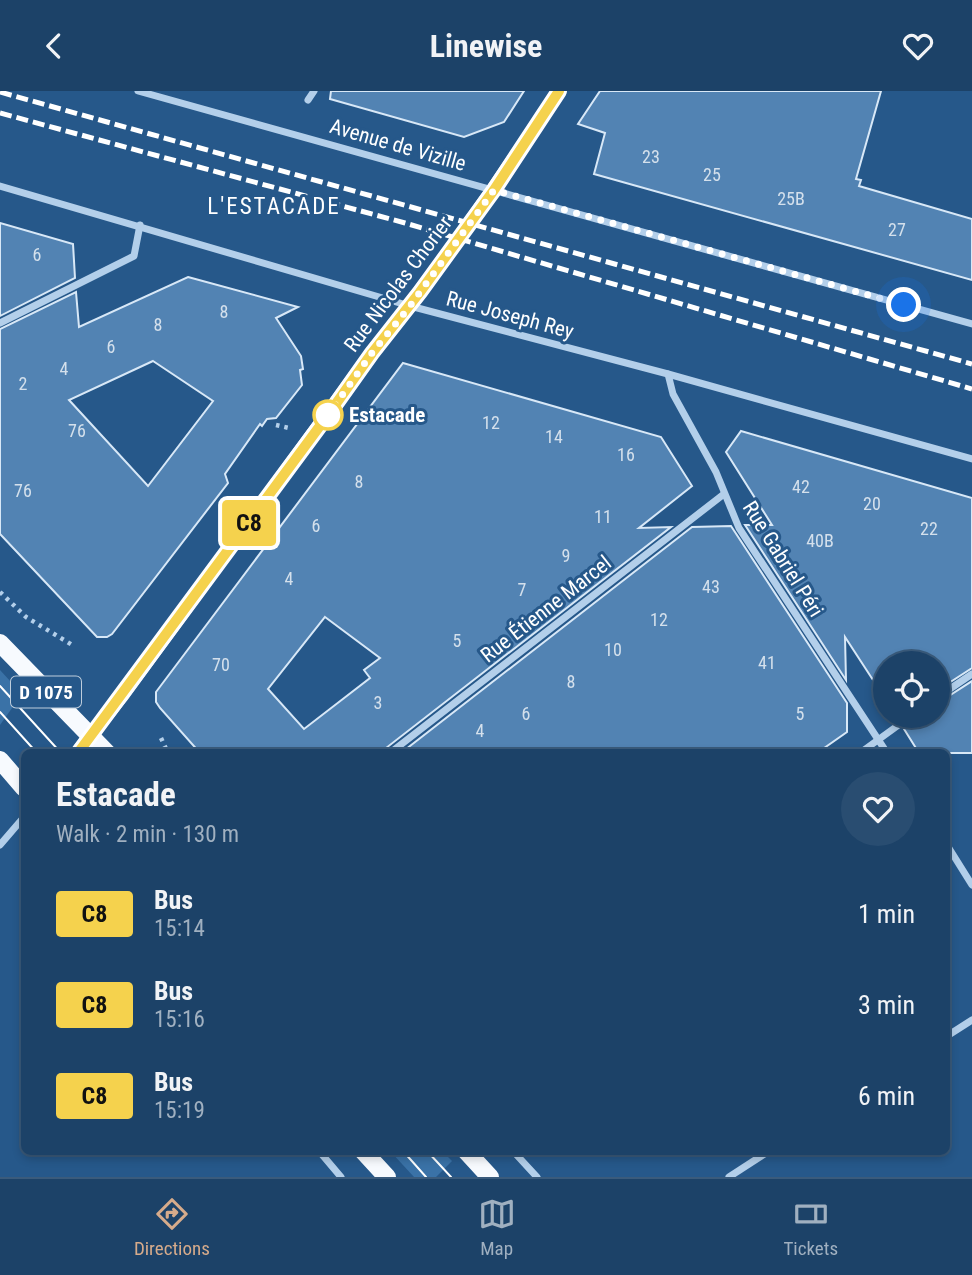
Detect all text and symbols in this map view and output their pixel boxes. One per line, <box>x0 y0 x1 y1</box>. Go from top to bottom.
icon: back <box>35 27 73 65</box>
text: Linewise <box>430 27 542 65</box>
icon: heart <box>899 27 937 65</box>
street label: Avenue de Vizille <box>327 114 469 176</box>
house number: 23 <box>642 146 660 167</box>
house number: 25 <box>703 164 721 185</box>
house number: 25B <box>777 188 805 209</box>
district label: L'ESTACADE <box>207 193 341 220</box>
street label: Rue Nicolas Chorier <box>339 212 457 356</box>
house number: 27 <box>888 219 906 240</box>
house number: 6 <box>33 244 41 265</box>
street label: Rue Joseph Rey <box>444 286 577 344</box>
your location <box>886 287 921 322</box>
house number: 8 <box>220 301 228 322</box>
house number: 8 <box>154 314 162 335</box>
house number: 6 <box>107 336 115 357</box>
house number: 4 <box>60 358 69 379</box>
house number: 2 <box>19 373 28 394</box>
marker: Estacade <box>313 400 343 430</box>
place label: Estacade <box>349 403 425 427</box>
house number: 12 <box>482 412 500 433</box>
house number: 76 <box>68 420 86 441</box>
house number: 14 <box>545 426 563 447</box>
house number: 16 <box>617 444 635 465</box>
house number: 8 <box>355 471 363 492</box>
house number: 42 <box>792 476 810 497</box>
house number: 76 <box>14 480 32 501</box>
house number: 20 <box>863 493 881 514</box>
street label: Rue Gabriel Péri <box>738 497 828 621</box>
line badge: C8 <box>218 500 280 546</box>
house number: 11 <box>594 506 612 527</box>
text: C8 <box>236 509 262 537</box>
house number: 6 <box>312 515 320 536</box>
house number: 22 <box>920 518 938 539</box>
house number: 40B <box>806 530 834 551</box>
house number: 9 <box>562 545 570 566</box>
street label: Rue Étienne Marcel <box>476 551 616 667</box>
house number: 4 <box>285 568 294 589</box>
house number: 43 <box>702 576 720 597</box>
house number: 7 <box>518 579 527 600</box>
house number: 12 <box>650 609 668 630</box>
house number: 5 <box>453 630 462 651</box>
house number: 10 <box>604 639 622 660</box>
map controls <box>873 651 950 728</box>
button: locate <box>873 651 950 728</box>
house number: 41 <box>758 652 776 673</box>
house number: 70 <box>212 654 230 675</box>
house number: 8 <box>567 671 575 692</box>
road number: D 1075 <box>11 677 81 707</box>
house number: 3 <box>374 692 382 713</box>
house number: 6 <box>522 703 530 724</box>
house number: 5 <box>796 703 805 724</box>
house number: 4 <box>476 720 485 741</box>
button: heart <box>841 772 915 846</box>
text: Estacade <box>56 775 176 814</box>
text: Walk · 2 min · 130 m <box>56 821 239 848</box>
text: Bus <box>154 885 193 915</box>
text: 1 min <box>858 899 915 929</box>
text: C8 <box>82 900 107 928</box>
text: 15:14 <box>154 915 205 942</box>
text: Bus <box>154 976 193 1006</box>
text: 3 min <box>858 990 915 1020</box>
text: C8 <box>82 991 107 1019</box>
text: 15:16 <box>154 1006 205 1033</box>
text: Bus <box>154 1067 193 1097</box>
text: 6 min <box>858 1081 915 1111</box>
text: C8 <box>82 1082 107 1110</box>
text: 15:19 <box>154 1097 205 1124</box>
tab: Directions <box>134 1195 210 1260</box>
tab: Map <box>478 1195 516 1260</box>
tab: Tickets <box>783 1195 838 1260</box>

